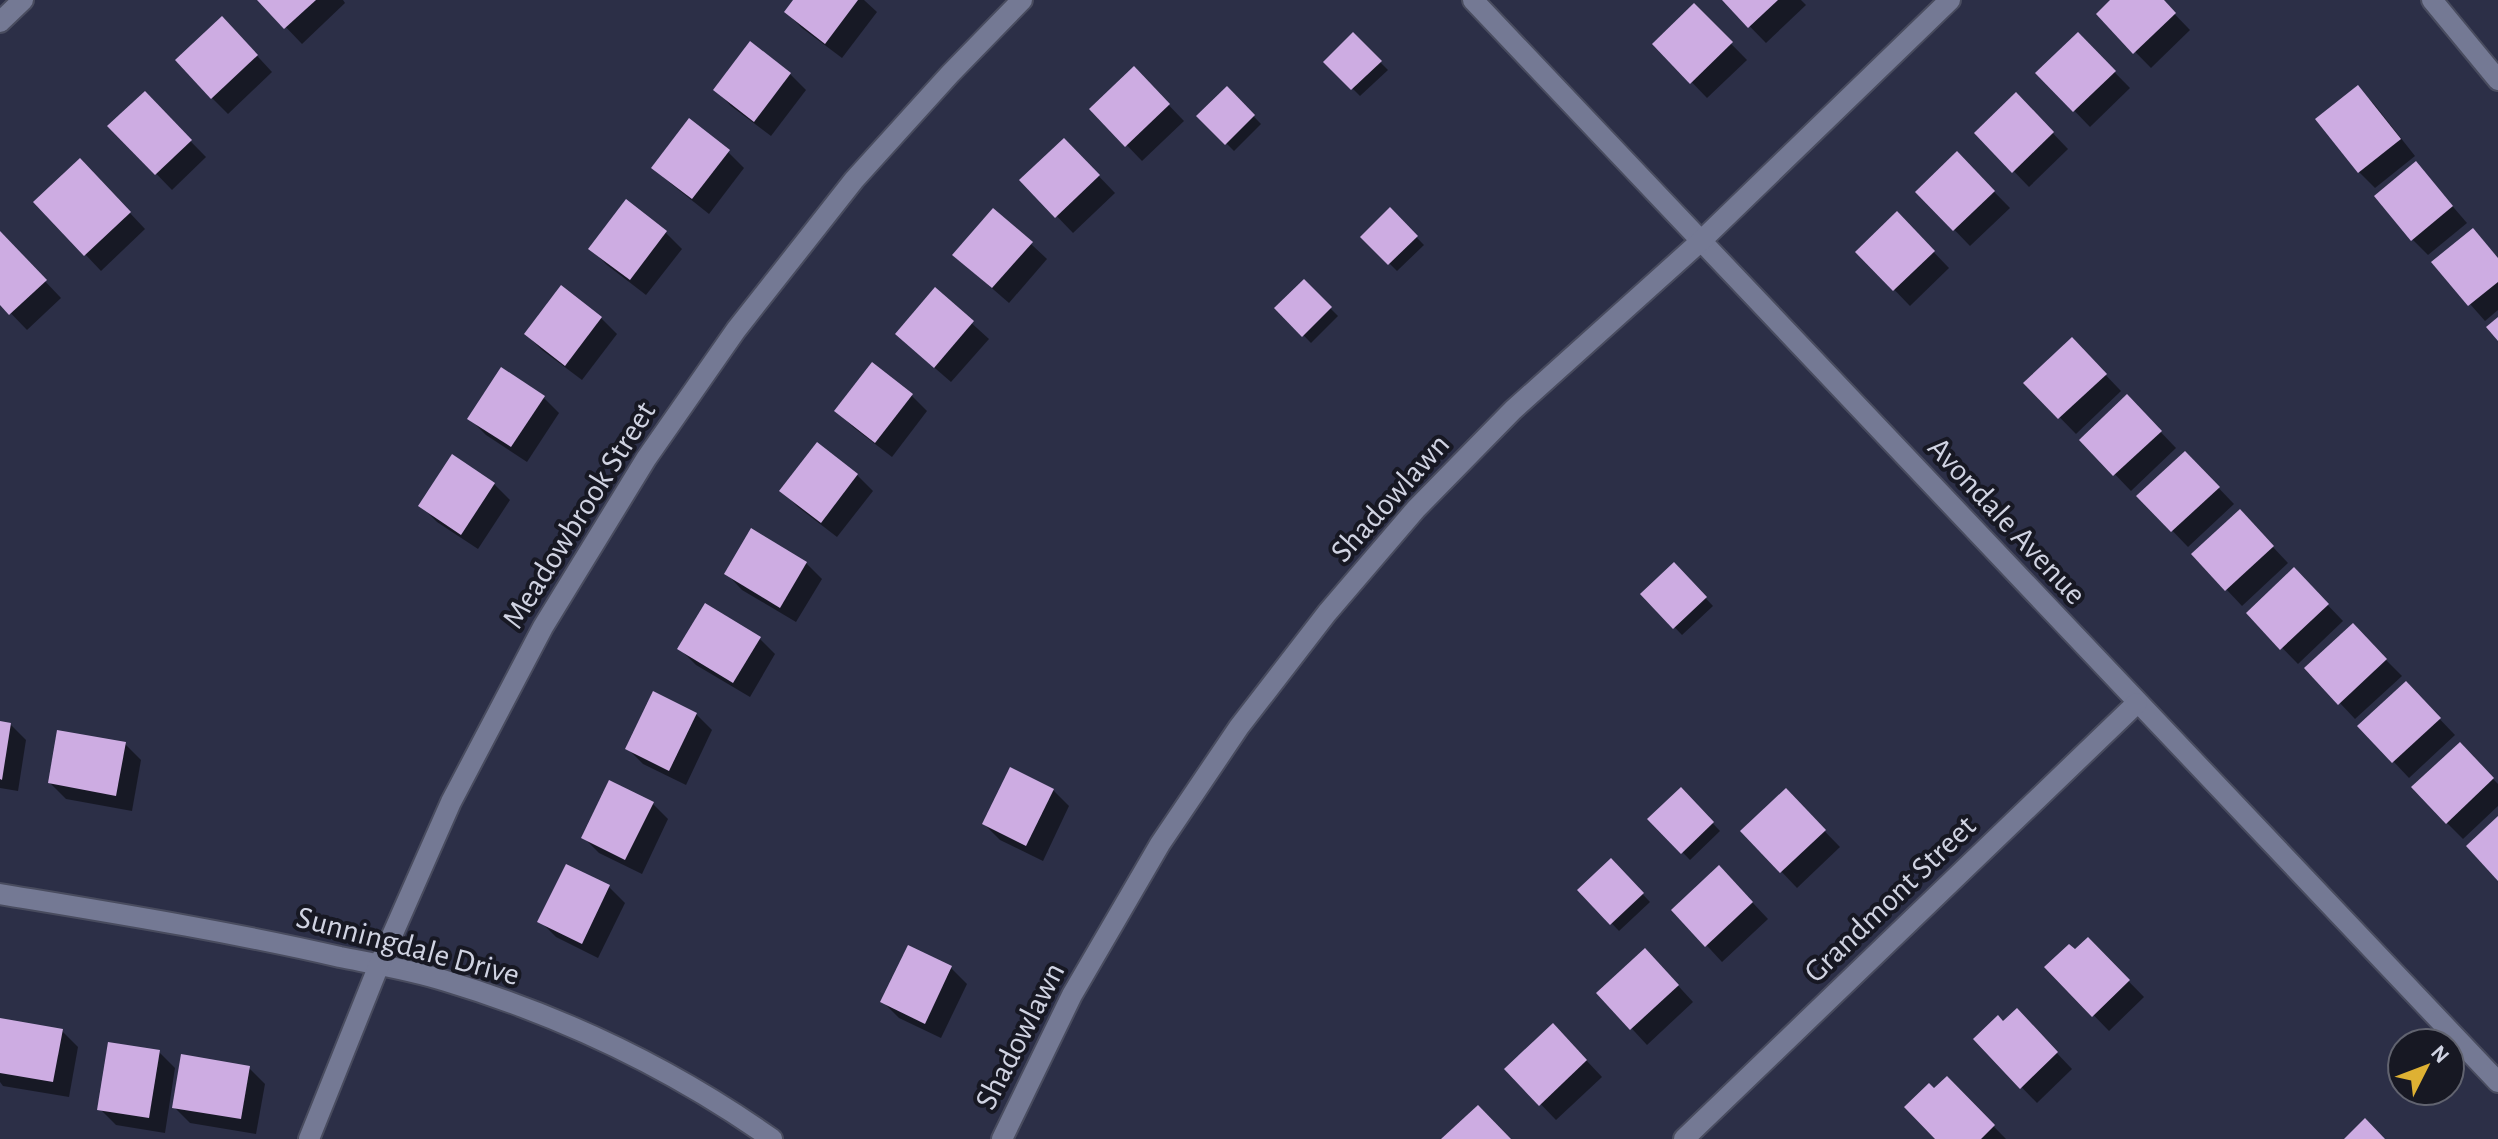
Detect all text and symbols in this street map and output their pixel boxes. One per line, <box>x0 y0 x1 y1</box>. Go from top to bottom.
street label: Meadowbrook Street <box>496 396 662 634</box>
street label: Shadowlawn <box>1325 428 1455 568</box>
street label: Avondale Avenue <box>1922 431 2092 611</box>
street label: Grandmont Street <box>1798 810 1982 988</box>
street label: Sunningdale Drive <box>293 901 523 991</box>
street label: Shadowlawn <box>969 957 1071 1115</box>
north arrow <box>2386 1027 2466 1107</box>
text: N <box>2427 1041 2453 1067</box>

